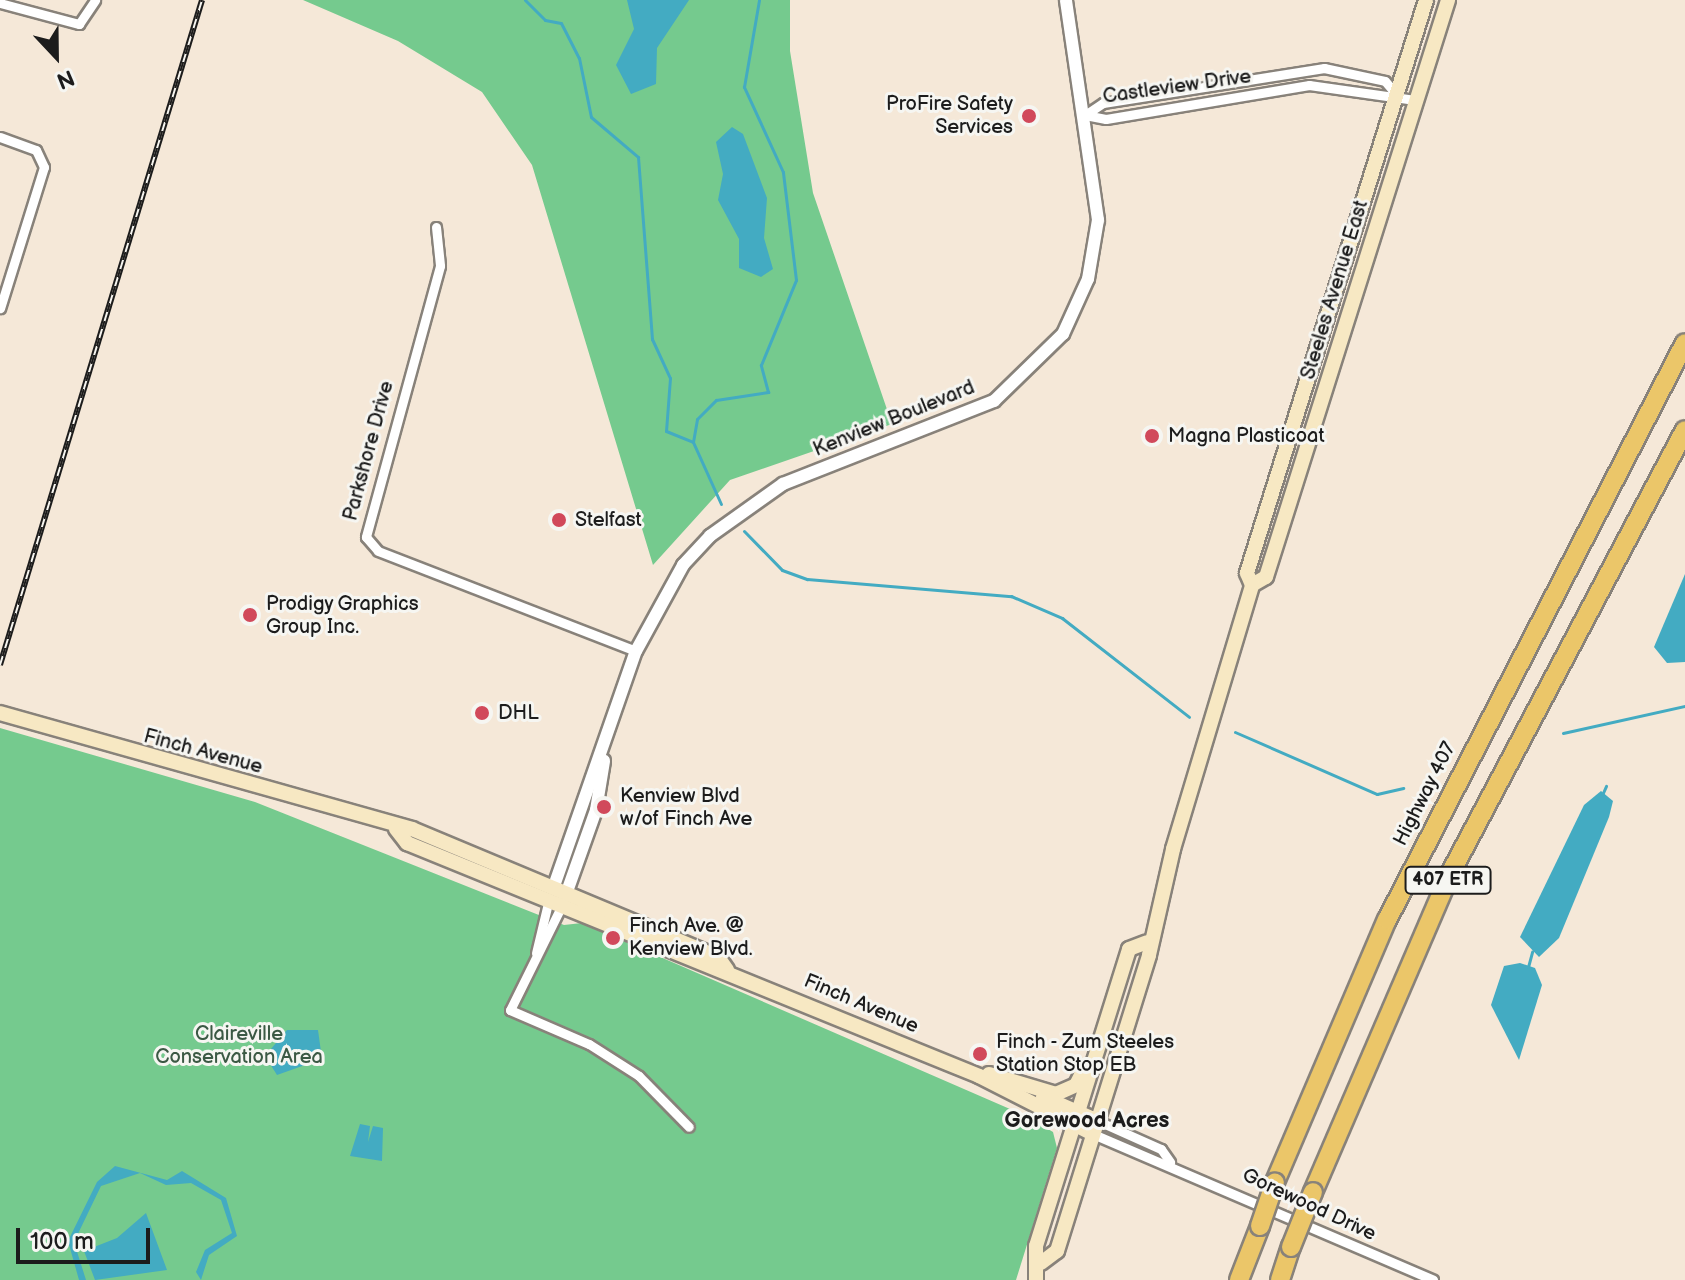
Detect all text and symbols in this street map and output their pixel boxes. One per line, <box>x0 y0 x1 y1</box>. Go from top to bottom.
north arrow <box>16 16 96 96</box>
text: N <box>52 63 78 94</box>
street label: Castleview Drive <box>1101 65 1253 109</box>
place label: ProFire Safety Services <box>886 92 1013 139</box>
marker: ProFire Safety Services <box>1020 107 1038 125</box>
street label: Steeles Avenue East <box>1296 198 1374 382</box>
street label: Kenview Boulevard <box>810 376 978 462</box>
street label: Parkshore Drive <box>339 379 399 523</box>
place label: Magna Plasticoat <box>1168 424 1325 448</box>
marker: Magna Plasticoat <box>1143 427 1161 445</box>
place label: Stelfast <box>575 508 642 532</box>
marker: Stelfast <box>550 511 568 529</box>
place label: Prodigy Graphics Group Inc. <box>266 592 420 639</box>
marker: Prodigy Graphics Group Inc. <box>241 606 259 624</box>
place label: DHL <box>498 701 539 725</box>
marker: DHL <box>473 704 491 722</box>
street label: Finch Avenue <box>141 725 265 779</box>
street label: Highway 407 <box>1388 738 1462 850</box>
place label: Kenview Blvd w/of Finch Ave <box>620 784 752 831</box>
marker: Kenview Blvd w/of Finch Ave <box>595 798 613 816</box>
road number: 407 ETR <box>1404 866 1492 894</box>
place label: Finch Ave. @ Kenview Blvd. <box>629 914 753 961</box>
marker: Finch Ave. @ Kenview Blvd. <box>604 929 622 947</box>
street label: Finch Avenue <box>800 969 922 1039</box>
park label: Claireville Conservation Area <box>155 1022 323 1069</box>
place label: Finch - Zum Steeles Station Stop EB <box>996 1030 1176 1077</box>
marker: Finch - Zum Steeles Station Stop EB <box>971 1045 989 1063</box>
district label: Gorewood Acres <box>1005 1108 1169 1134</box>
street label: Gorewood Drive <box>1238 1164 1380 1246</box>
scale bar <box>20 1212 154 1262</box>
text: 100 m <box>30 1227 94 1256</box>

